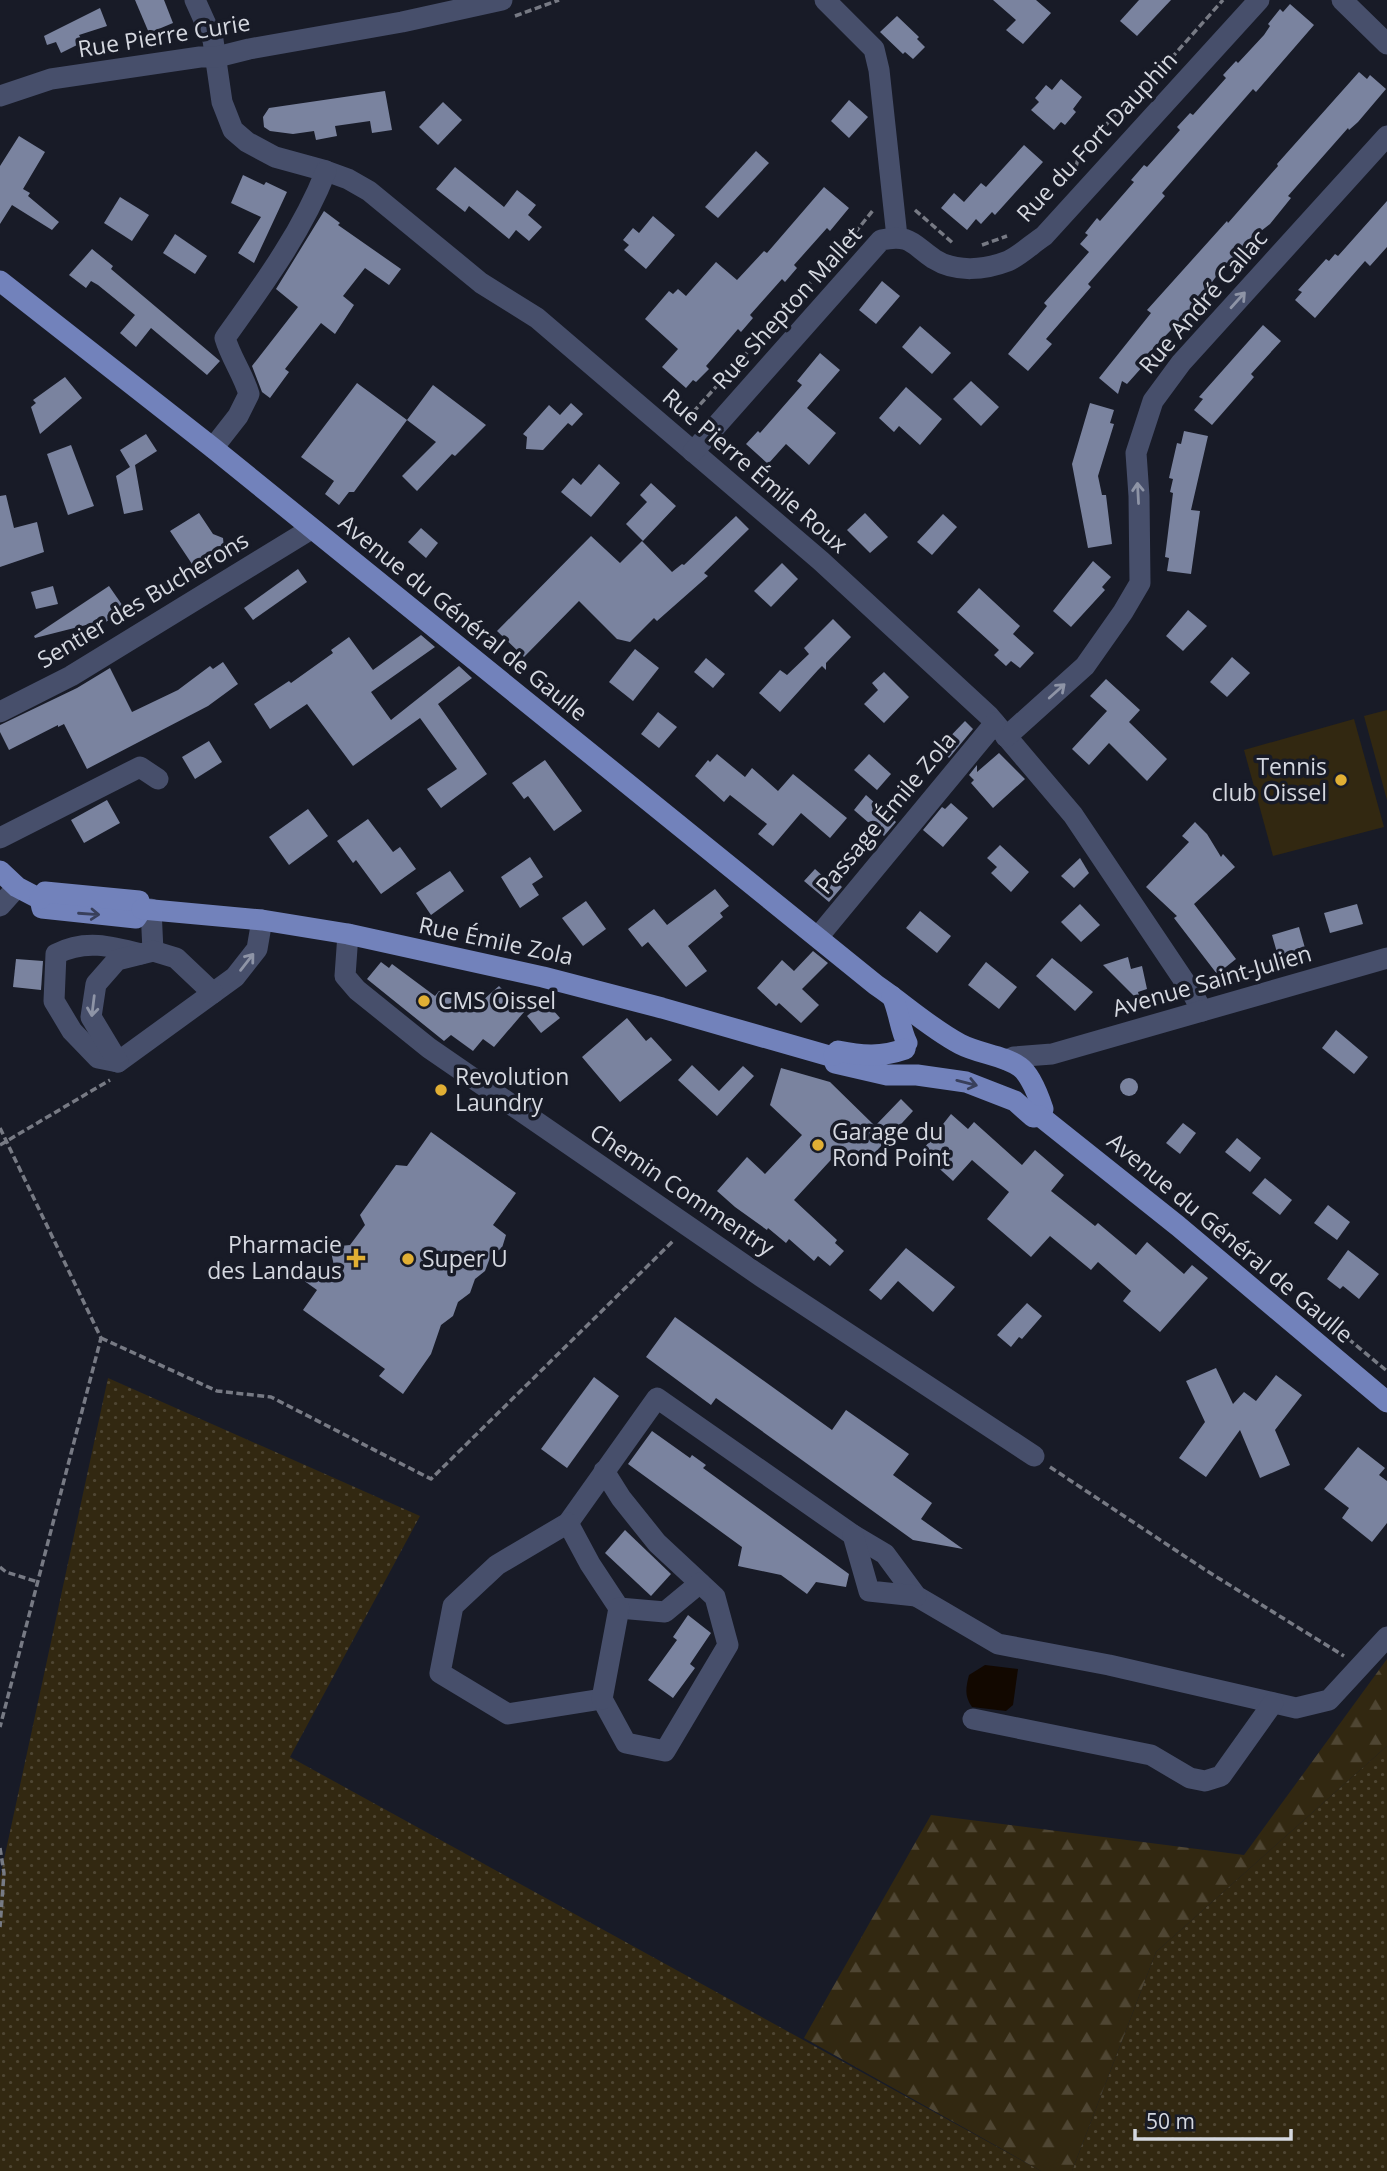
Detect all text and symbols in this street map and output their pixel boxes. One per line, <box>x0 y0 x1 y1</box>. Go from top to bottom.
street label: Rue Pierre Curie <box>75 6 252 64</box>
street label: Rue du Fort Dauphin <box>1009 44 1184 229</box>
street label: Rue Shepton Mallet <box>704 219 868 396</box>
street label: Rue André Callac <box>1131 223 1274 380</box>
one-way arrow <box>1230 292 1247 309</box>
street label: Rue Pierre Émile Roux <box>656 381 855 560</box>
one-way arrow <box>1132 482 1145 505</box>
street label: Avenue du Général de Gaulle <box>332 507 595 728</box>
street label: Sentier des Bucherons <box>31 523 254 675</box>
one-way arrow <box>1048 683 1066 699</box>
street label: Passage Émile Zola <box>808 724 963 900</box>
place label: Tennis club Oissel <box>1212 750 1327 808</box>
marker: Tennis club Oissel <box>1333 772 1349 788</box>
one-way arrow <box>77 908 100 921</box>
street label: Rue Émile Zola <box>416 908 576 972</box>
street label: Avenue Saint-Julien <box>1108 936 1315 1024</box>
one-way arrow <box>239 953 254 971</box>
place label: CMS Oissel <box>438 984 556 1016</box>
marker: CMS Oissel <box>416 993 432 1009</box>
one-way arrow <box>87 994 100 1017</box>
place label: Revolution Laundry <box>455 1060 569 1118</box>
one-way arrow <box>955 1077 978 1090</box>
marker: Revolution Laundry <box>433 1082 449 1098</box>
place label: Garage du Rond Point <box>832 1115 950 1173</box>
street label: Chemin Commentry <box>584 1116 781 1263</box>
street label: Avenue du Général de Gaulle <box>1101 1125 1360 1350</box>
marker: Garage du Rond Point <box>810 1137 826 1153</box>
place label: Pharmacie des Landaus <box>207 1228 342 1286</box>
place label: Super U <box>422 1242 508 1274</box>
marker: Pharmacie des Landaus <box>348 1250 364 1266</box>
marker: Super U <box>400 1251 416 1267</box>
scale bar <box>1135 2098 1291 2142</box>
text: 50 m <box>1146 2107 1195 2135</box>

